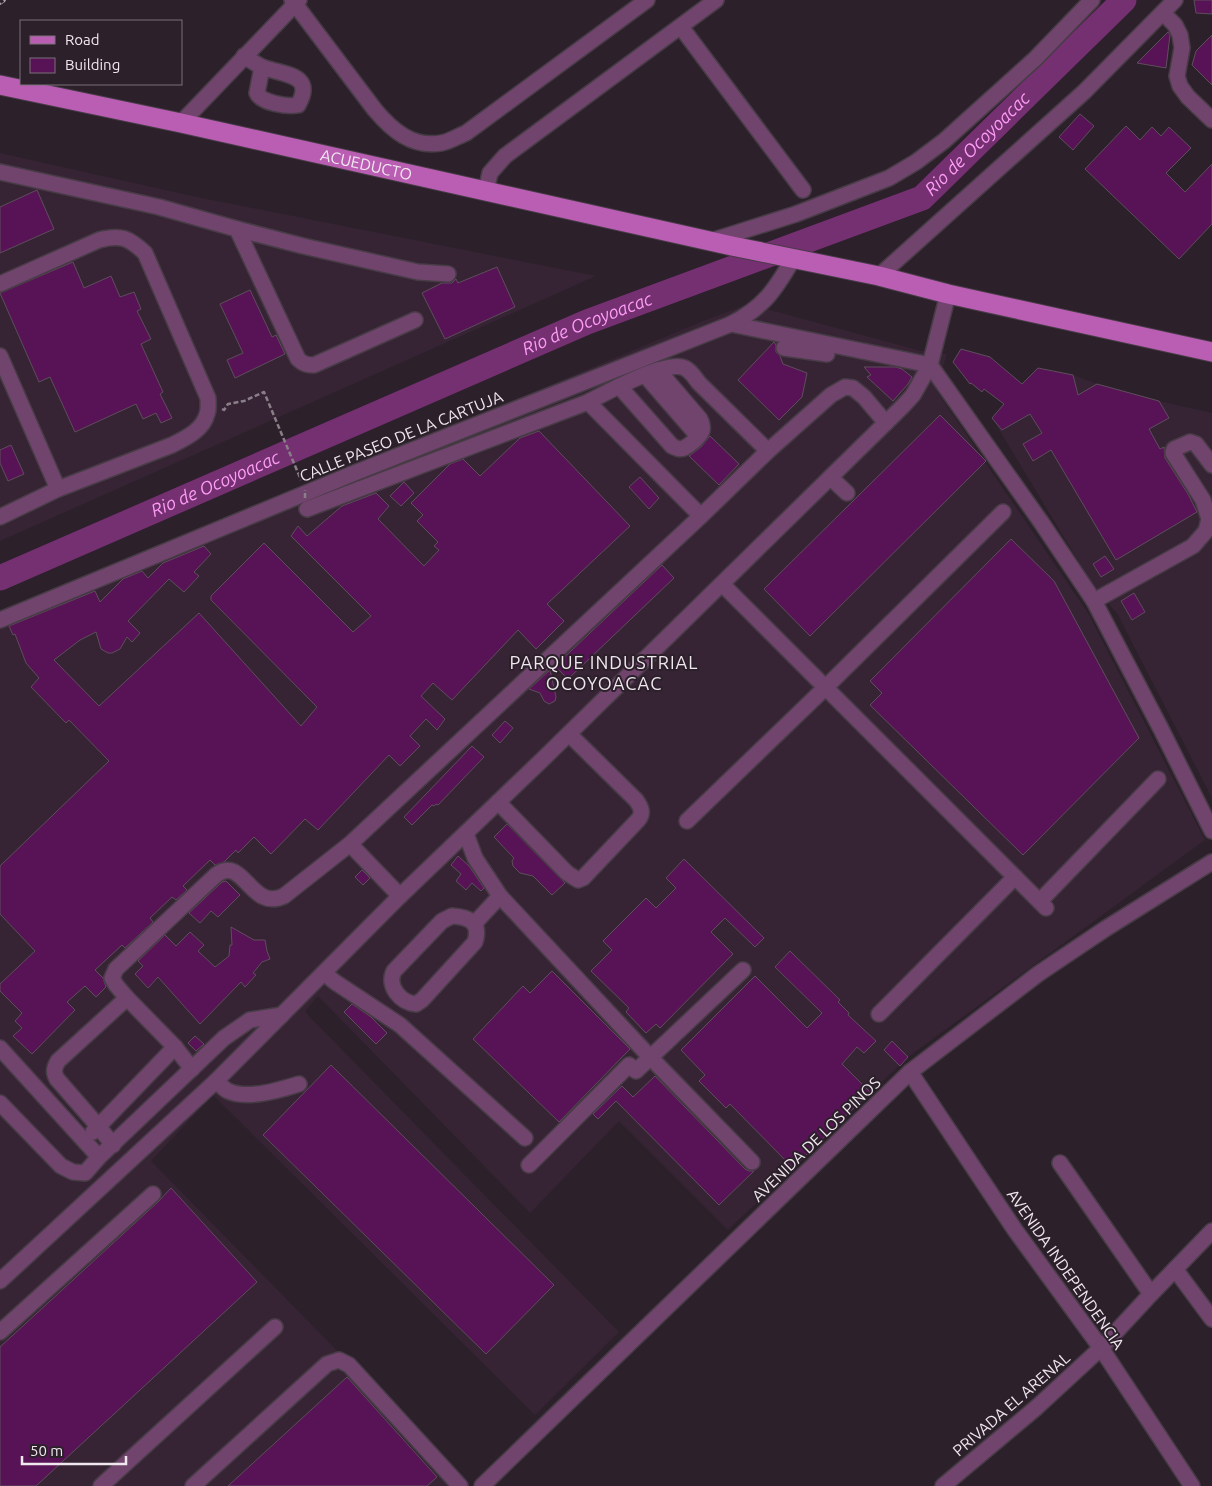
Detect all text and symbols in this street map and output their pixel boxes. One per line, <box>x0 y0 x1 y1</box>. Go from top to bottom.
legend <box>20 20 182 85</box>
text: Road <box>65 31 100 48</box>
text: Building <box>65 56 120 73</box>
water label: Rio de Ocoyoacac <box>920 87 1033 199</box>
street label: ACUEDUCTO <box>319 145 414 183</box>
water label: Rio de Ocoyoacac <box>519 288 655 358</box>
street label: CALLE PASEO DE LA CARTUJA <box>297 387 506 485</box>
water label: Rio de Ocoyoacac <box>147 446 283 520</box>
district label: PARQUE INDUSTRIAL OCOYOACAC <box>510 652 698 693</box>
street label: AVENIDA DE LOS PINOS <box>748 1073 884 1205</box>
street label: AVENIDA INDEPENDENCIA <box>1004 1186 1129 1353</box>
street label: PRIVADA EL ARENAL <box>949 1348 1073 1460</box>
scale bar <box>22 1434 126 1466</box>
text: 50 m <box>30 1442 63 1459</box>

